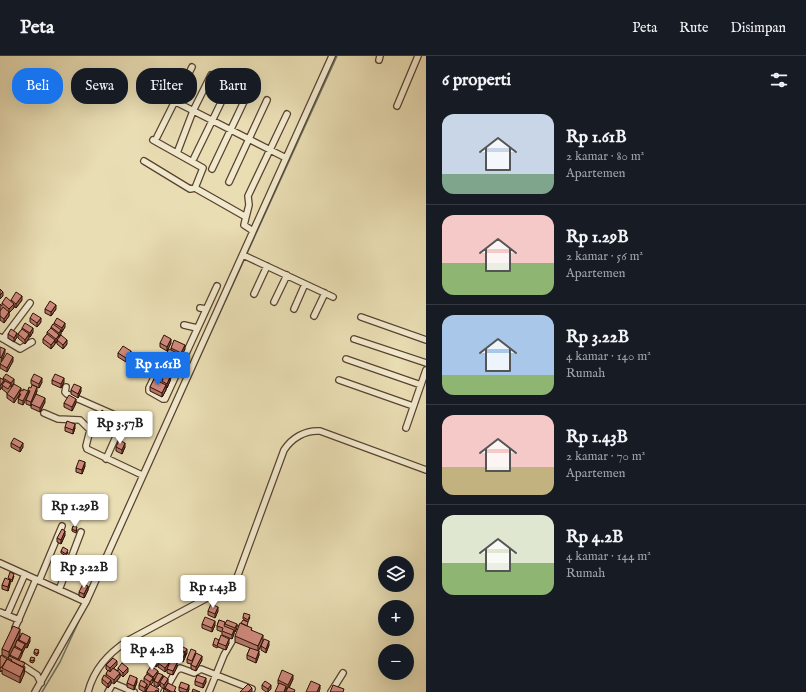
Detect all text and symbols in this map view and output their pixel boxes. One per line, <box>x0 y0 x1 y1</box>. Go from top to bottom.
text: Peta <box>20 16 54 40</box>
text: Peta <box>632 19 657 37</box>
text: Rute <box>679 19 708 37</box>
text: Disimpan <box>730 19 786 37</box>
chip: Beli <box>12 68 63 104</box>
chip: Sewa <box>71 68 128 104</box>
chip: Filter <box>136 68 197 104</box>
chip: Baru <box>205 68 261 104</box>
icon: filters <box>768 69 790 91</box>
text: 6 properti <box>442 70 511 91</box>
text: Rp 1.61B <box>566 127 626 148</box>
icon: home <box>474 130 522 178</box>
text: 2 kamar · 80 m² <box>566 148 644 165</box>
text: Apartemen <box>566 165 626 182</box>
text: Rp 1.29B <box>566 227 628 248</box>
icon: home <box>474 231 522 279</box>
text: 2 kamar · 56 m² <box>566 248 643 265</box>
text: Apartemen <box>566 265 626 282</box>
text: Rp 3.22B <box>566 327 629 348</box>
icon: home <box>474 331 522 379</box>
text: 4 kamar · 140 m² <box>566 348 651 365</box>
pin: Rp 1.61B <box>117 352 199 386</box>
text: Rp 1.61B <box>135 356 181 373</box>
text: Rumah <box>566 365 605 382</box>
pin: Rp 3.57B <box>79 411 161 445</box>
text: Rp 3.57B <box>97 415 143 432</box>
text: Rp 1.43B <box>566 427 628 448</box>
icon: home <box>474 431 522 479</box>
text: 2 kamar · 70 m² <box>566 448 645 465</box>
text: Apartemen <box>566 465 626 482</box>
pin: Rp 1.29B <box>34 494 116 528</box>
text: Rp 1.29B <box>51 498 99 515</box>
text: Rp 4.2B <box>566 527 623 548</box>
icon: home <box>474 531 522 579</box>
text: 4 kamar · 144 m² <box>566 548 651 565</box>
pin: Rp 3.22B <box>43 555 125 589</box>
map controls <box>378 556 414 680</box>
button: layers <box>378 556 414 592</box>
text: Rp 3.22B <box>60 559 108 576</box>
text: Rumah <box>566 565 605 582</box>
pin: Rp 1.43B <box>172 575 254 609</box>
text: Rp 1.43B <box>189 579 237 596</box>
button: + <box>378 600 414 636</box>
pin: Rp 4.2B <box>115 637 189 671</box>
text: Rp 4.2B <box>130 641 174 658</box>
button: − <box>378 644 414 680</box>

